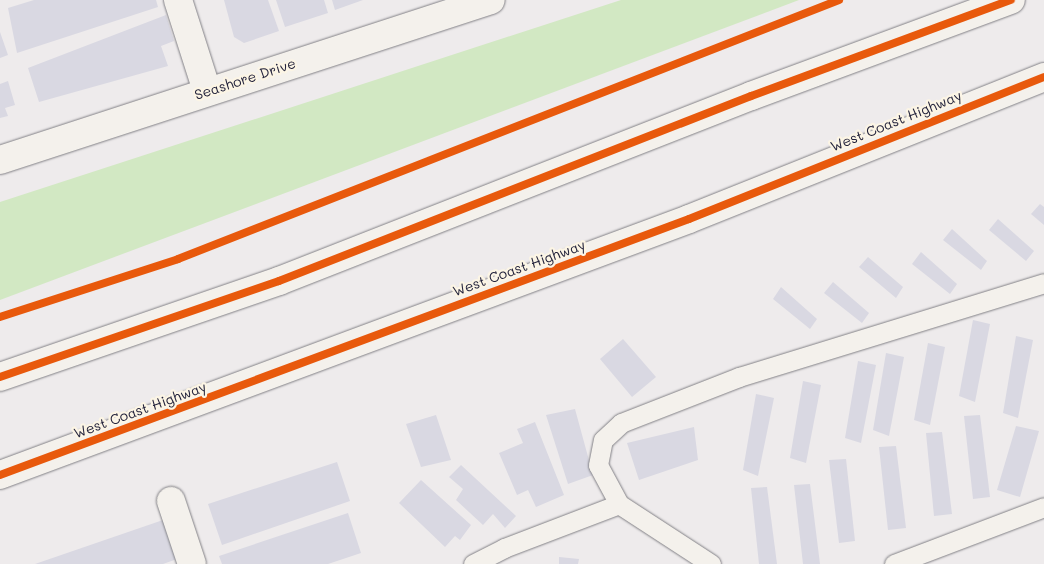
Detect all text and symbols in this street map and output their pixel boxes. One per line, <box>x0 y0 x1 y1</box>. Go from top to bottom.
street label: Seashore Drive <box>192 55 298 103</box>
street label: West Coast Highway <box>828 87 964 155</box>
street label: West Coast Highway <box>450 236 588 300</box>
street label: West Coast Highway <box>71 378 209 442</box>

